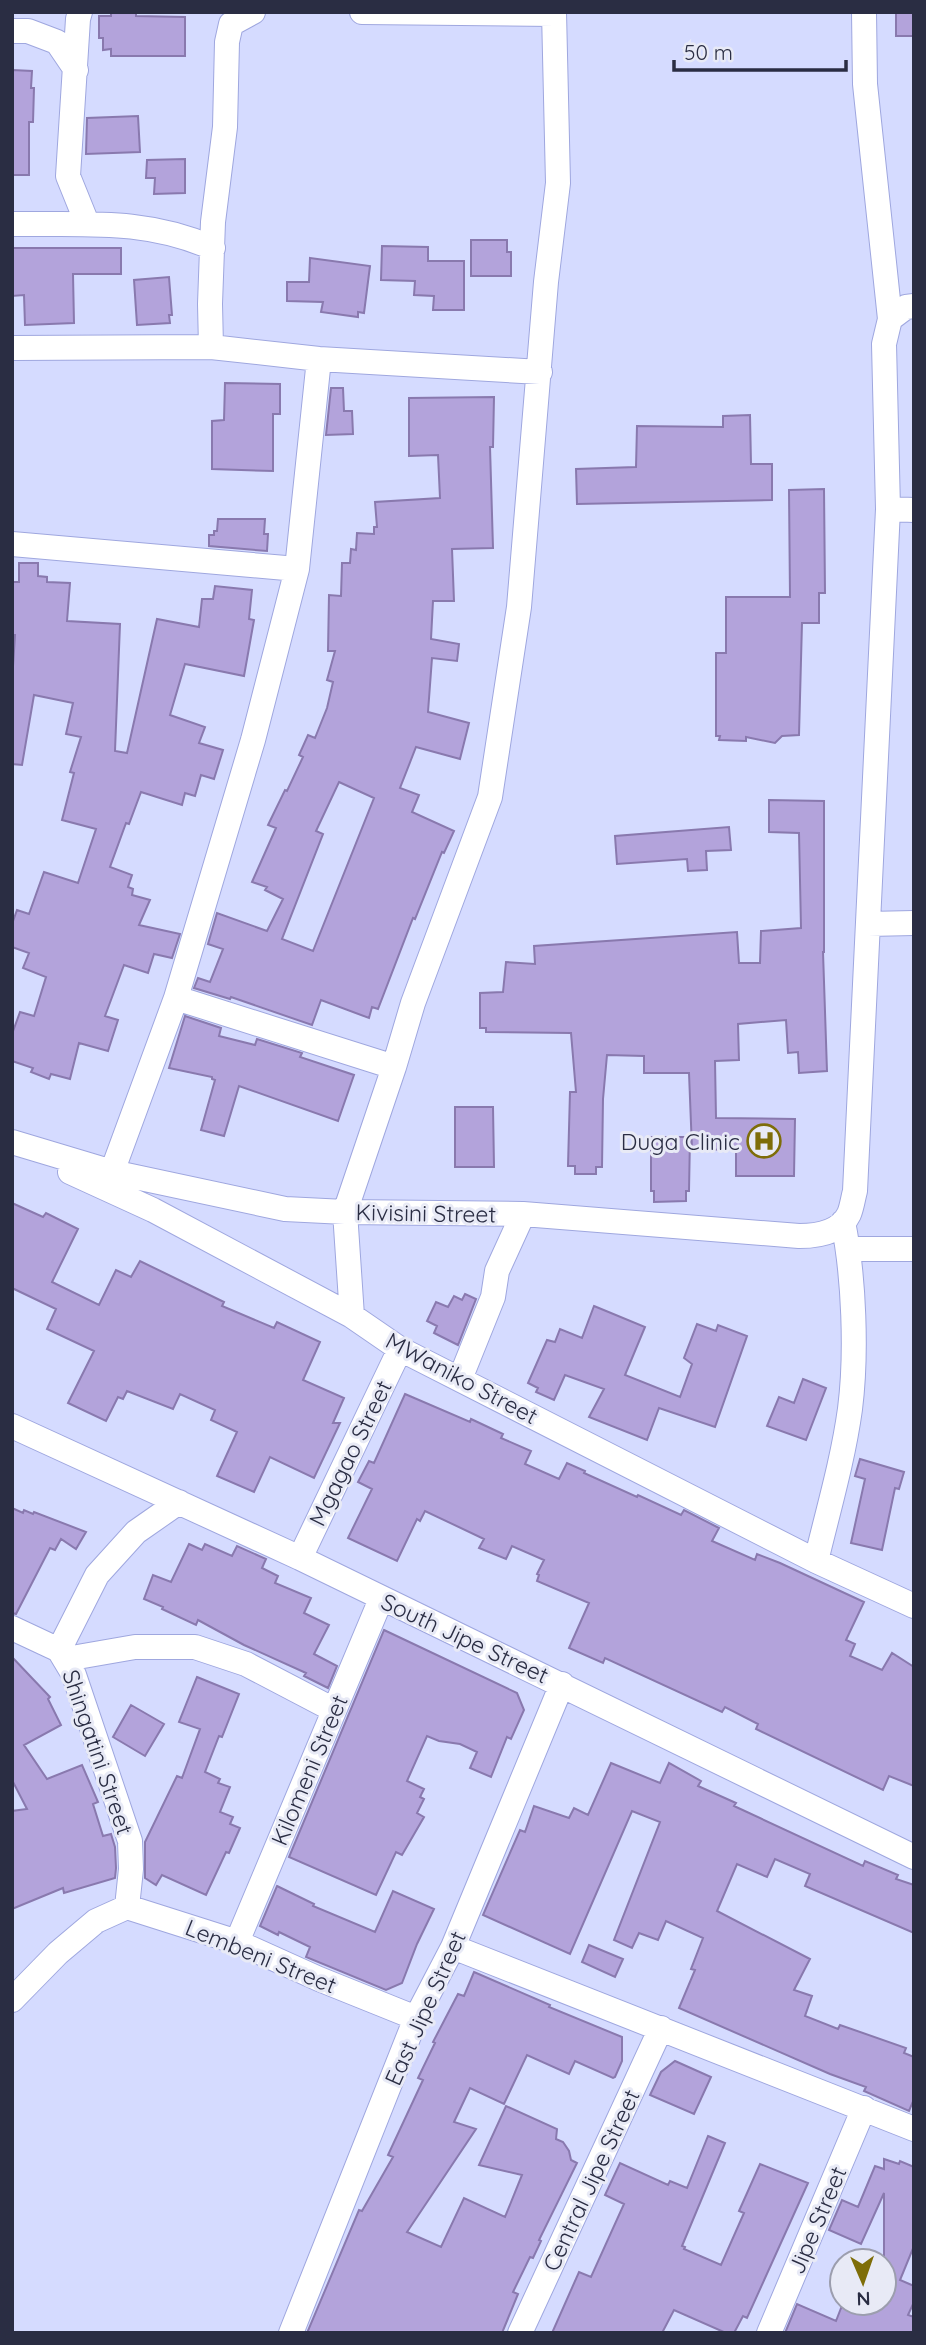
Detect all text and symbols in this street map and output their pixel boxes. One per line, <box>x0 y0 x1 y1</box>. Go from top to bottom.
scale bar <box>674 28 846 72</box>
text: 50 m <box>684 39 733 65</box>
hospital icon: Duga Clinic <box>745 1122 783 1160</box>
place label: Duga Clinic <box>621 1127 740 1156</box>
street label: Kivisini Street <box>355 1197 497 1229</box>
street label: MWaniko Street <box>381 1326 543 1430</box>
street label: Mgagao Street <box>302 1375 398 1531</box>
street label: South Jipe Street <box>377 1587 553 1690</box>
street label: Shingatini Street <box>56 1666 140 1838</box>
street label: Kilomeni Street <box>264 1690 354 1850</box>
street label: Lembeni Street <box>181 1912 341 2000</box>
street label: East Jipe Street <box>378 1926 472 2090</box>
street label: Central Jipe Street <box>536 2084 646 2276</box>
street label: Jipe Street <box>781 2162 853 2278</box>
north arrow <box>828 2247 898 2317</box>
text: N <box>856 2287 871 2311</box>

